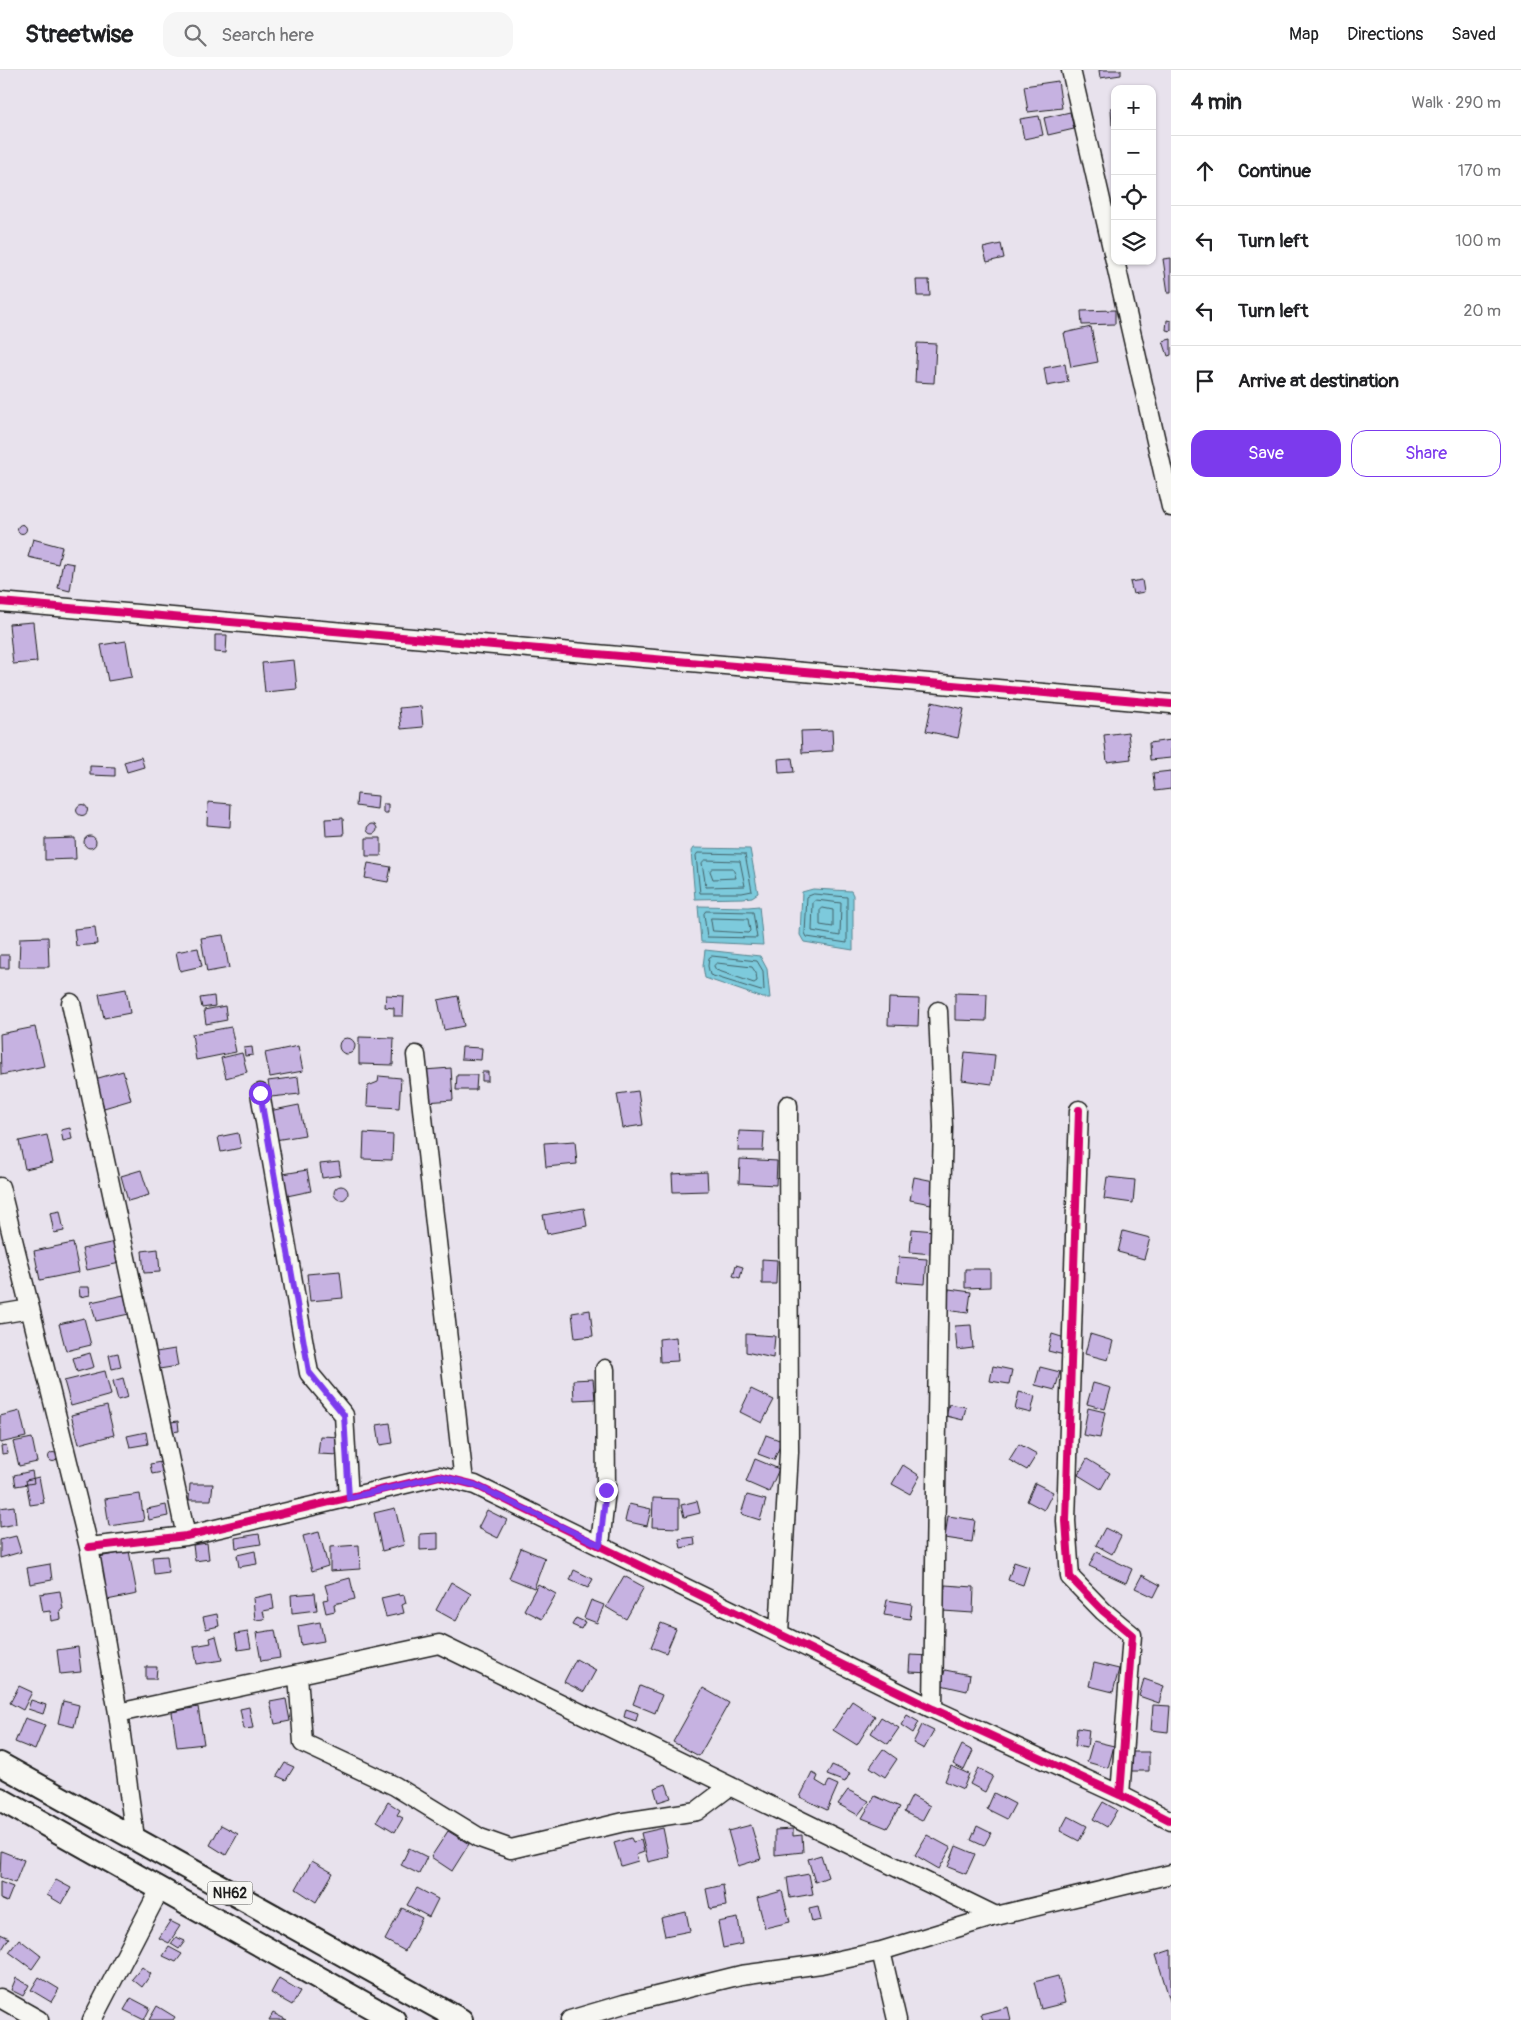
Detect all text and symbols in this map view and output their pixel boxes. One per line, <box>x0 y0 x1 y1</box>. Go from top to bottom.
search box <box>163 12 513 57</box>
text: Streetwise <box>25 20 133 49</box>
icon: search <box>181 21 209 49</box>
text: Search here <box>221 23 314 47</box>
text: Map <box>1289 23 1319 46</box>
text: Directions <box>1347 23 1423 46</box>
text: Saved <box>1451 23 1496 46</box>
map controls <box>1111 85 1156 265</box>
button: + <box>1111 85 1156 130</box>
text: 4 min <box>1191 89 1242 116</box>
text: Walk · 290 m <box>1412 93 1501 113</box>
button: − <box>1111 130 1156 175</box>
icon: ahead <box>1191 157 1219 185</box>
text: Continue <box>1238 159 1311 183</box>
text: 170 m <box>1458 161 1501 181</box>
button: locate <box>1111 175 1156 220</box>
button: layers <box>1111 220 1156 265</box>
icon: left <box>1191 227 1219 255</box>
text: Turn left <box>1238 229 1308 253</box>
text: 100 m <box>1455 231 1501 251</box>
icon: left <box>1191 297 1219 325</box>
text: Turn left <box>1238 299 1308 323</box>
text: 20 m <box>1463 301 1501 321</box>
icon: arrive <box>1191 367 1219 395</box>
text: Arrive at destination <box>1238 369 1399 393</box>
button: Save <box>1191 430 1341 477</box>
button: Share <box>1351 430 1501 477</box>
route start <box>249 1082 272 1105</box>
route end <box>595 1479 618 1502</box>
road number: NH62 <box>208 1882 252 1905</box>

